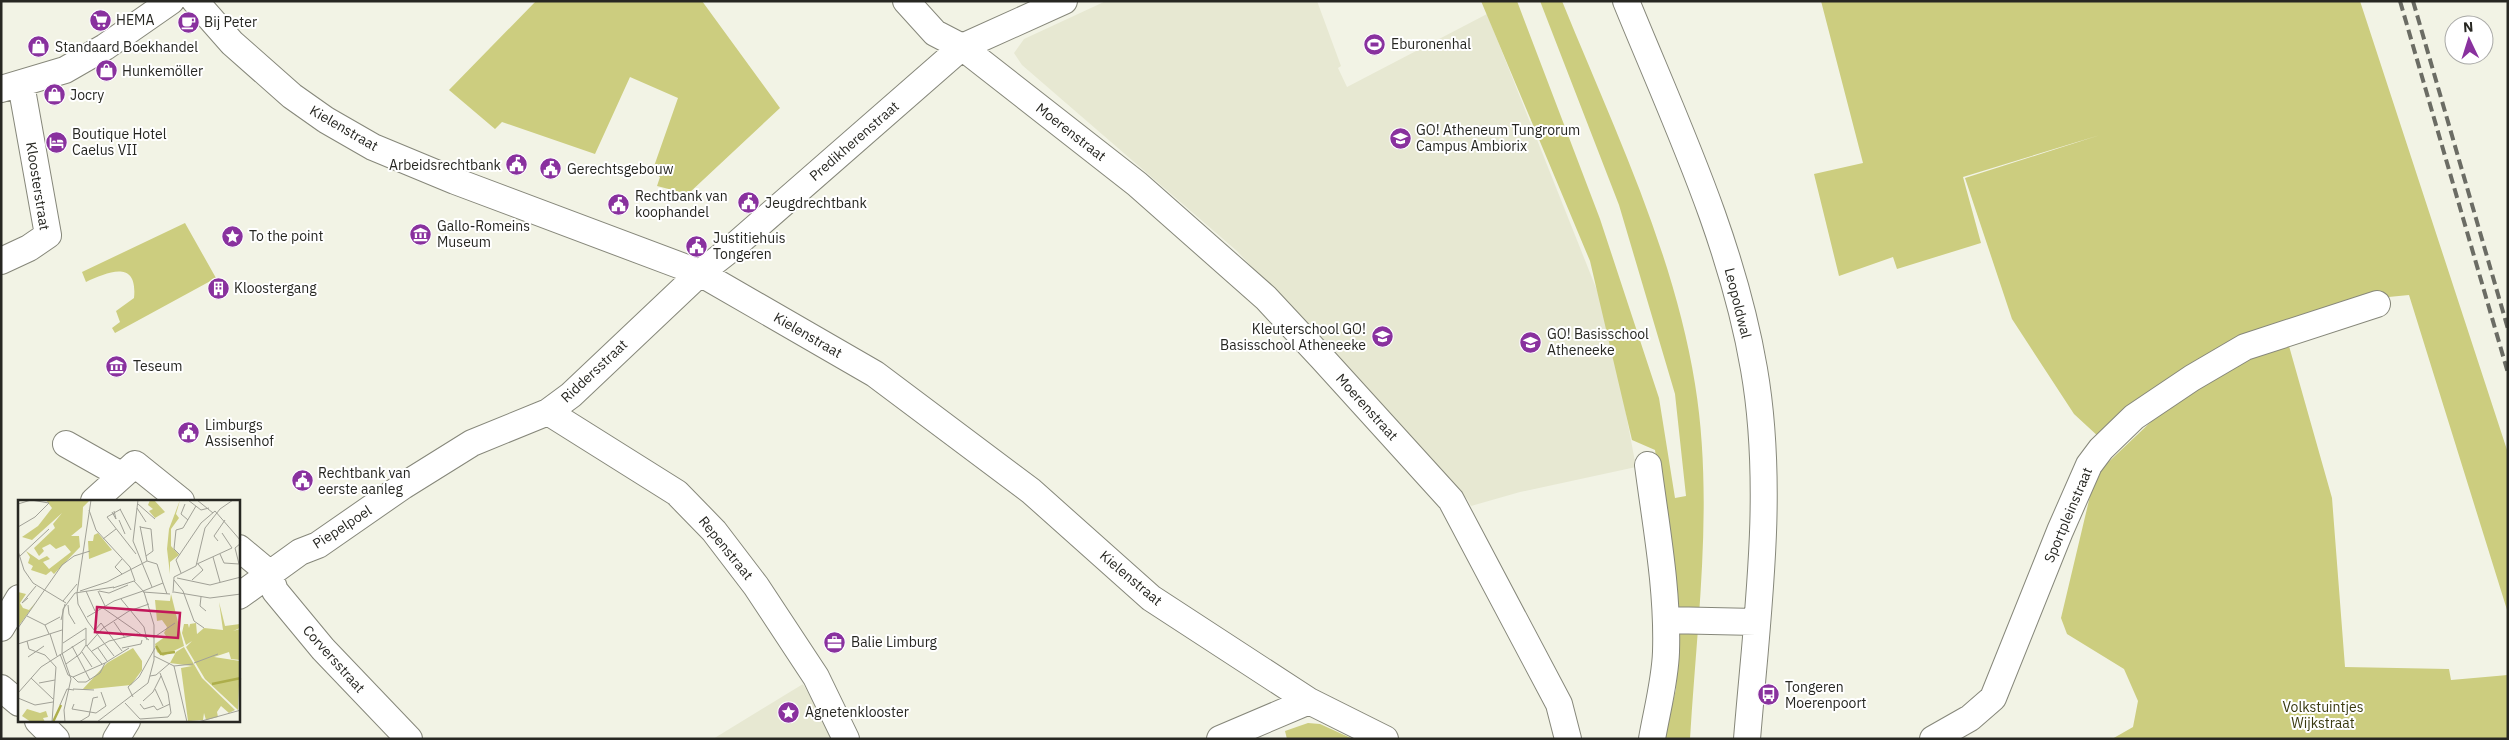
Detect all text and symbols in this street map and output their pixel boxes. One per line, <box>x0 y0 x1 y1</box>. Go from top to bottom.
supermarket icon: HEMA <box>88 8 112 32</box>
cafe icon: Bij Peter <box>176 10 200 34</box>
place label: HEMA <box>116 11 154 29</box>
place label: Bij Peter <box>204 13 257 31</box>
north arrow <box>2444 15 2494 65</box>
text: N <box>2462 18 2474 36</box>
sports icon: Eburonenhal <box>1363 32 1387 56</box>
shop icon: Standaard Boekhandel <box>27 35 51 59</box>
place label: Eburonenhal <box>1391 35 1471 53</box>
place label: Standaard Boekhandel <box>55 38 198 56</box>
shop icon: Hunkemöller <box>94 59 118 83</box>
place label: Hunkemöller <box>122 62 203 80</box>
shop icon: Jocry <box>42 83 66 107</box>
place label: Jocry <box>70 86 104 104</box>
street label: Predikherenstraat <box>805 97 903 185</box>
street label: Moerenstraat <box>1032 99 1110 165</box>
street label: Kielenstraat <box>307 101 382 155</box>
place label: GO! Atheneum Tungrorum Campus Ambiorix <box>1416 121 1580 155</box>
place label: Boutique Hotel Caelus VII <box>72 125 167 159</box>
school or university icon: GO! Atheneum Tungrorum Campus Ambiorix <box>1388 126 1412 150</box>
hotel icon: Boutique Hotel Caelus VII <box>44 130 68 154</box>
street label: Kloosterstraat <box>22 140 54 232</box>
public building icon: Arbeidsrechtbank <box>505 153 529 177</box>
place label: Arbeidsrechtbank <box>389 156 502 174</box>
public building icon: Gerechtsgebouw <box>539 157 563 181</box>
place label: Gerechtsgebouw <box>567 160 674 178</box>
place label: Rechtbank van koophandel <box>635 187 728 221</box>
public building icon: Jeugdrechtbank <box>737 191 761 215</box>
public building icon: Rechtbank van koophandel <box>607 192 631 216</box>
place label: Jeugdrechtbank <box>765 194 867 212</box>
place label: Gallo-Romeins Museum <box>437 217 530 251</box>
museum icon: Gallo-Romeins Museum <box>409 222 433 246</box>
place icon: To the point <box>221 224 245 248</box>
place label: To the point <box>249 227 324 245</box>
place label: Justitiehuis Tongeren <box>713 229 786 263</box>
public building icon: Justitiehuis Tongeren <box>685 234 709 258</box>
street label: Leopoldwal <box>1721 266 1756 340</box>
building icon: Kloostergang <box>206 276 230 300</box>
place label: Kloostergang <box>234 279 317 297</box>
street label: Kielenstraat <box>771 308 846 362</box>
place label: Kleuterschool GO! Basisschool Atheneeke <box>1220 320 1366 354</box>
school or university icon: Kleuterschool GO! Basisschool Atheneeke <box>1370 325 1394 349</box>
place label: GO! Basisschool Atheneeke <box>1547 325 1649 359</box>
school or university icon: GO! Basisschool Atheneeke <box>1519 330 1543 354</box>
street label: Riddersstraat <box>557 335 631 407</box>
museum icon: Teseum <box>105 354 129 378</box>
place label: Teseum <box>133 357 182 375</box>
street label: Moerenstraat <box>1332 370 1402 444</box>
place label: Limburgs Assisenhof <box>205 416 274 450</box>
public building icon: Limburgs Assisenhof <box>177 421 201 445</box>
place label: Rechtbank van eerste aanleg <box>318 464 411 498</box>
street label: Sportpleinstraat <box>2040 465 2096 565</box>
public building icon: Rechtbank van eerste aanleg <box>290 469 314 493</box>
inset map <box>18 500 240 722</box>
street label: Piepelpoel <box>309 501 375 553</box>
street label: Repenstraat <box>695 513 757 584</box>
street label: Kielenstraat <box>1096 547 1166 609</box>
street label: Corversstraat <box>299 621 369 697</box>
office icon: Balie Limburg <box>823 630 847 654</box>
place label: Balie Limburg <box>851 633 938 651</box>
place label: Tongeren Moerenpoort <box>1785 678 1867 712</box>
bus stop icon: Tongeren Moerenpoort <box>1757 683 1781 707</box>
park label: Volkstuintjes Wijkstraat <box>2283 698 2364 732</box>
place icon: Agnetenklooster <box>777 700 801 724</box>
place label: Agnetenklooster <box>805 703 909 721</box>

